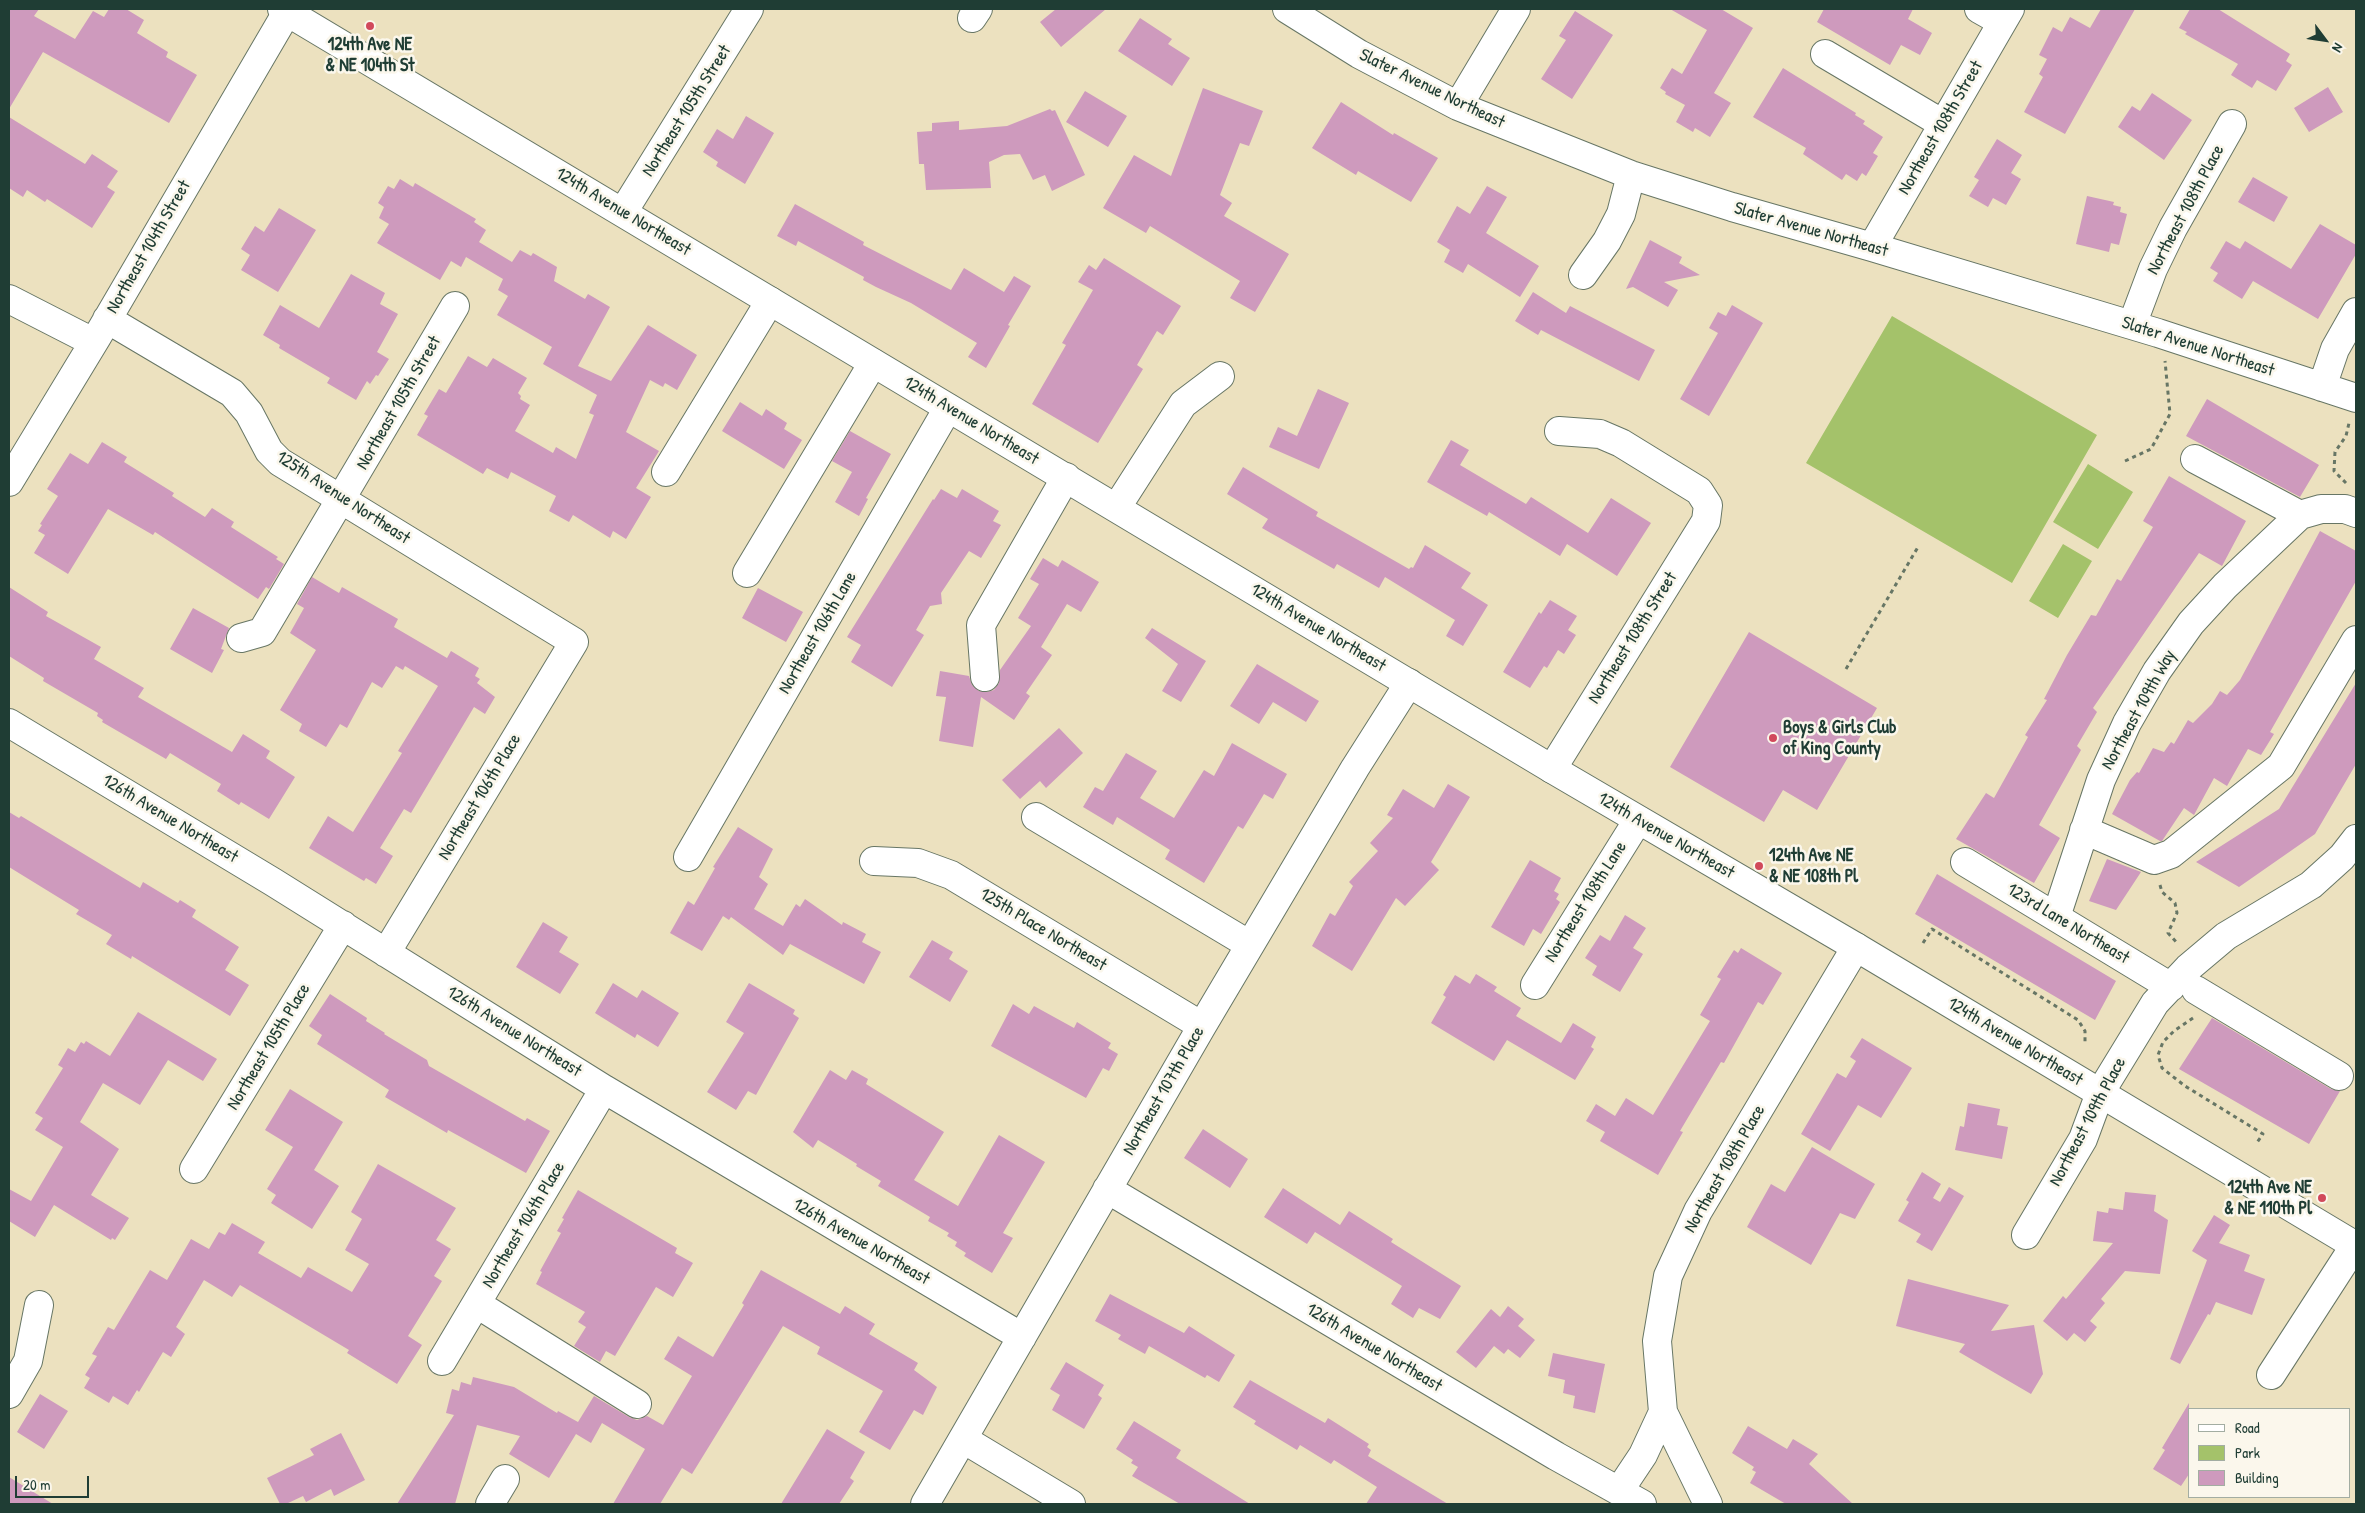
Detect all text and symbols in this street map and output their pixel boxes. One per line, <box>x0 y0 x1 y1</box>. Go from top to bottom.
north arrow <box>2300 15 2350 65</box>
marker: 124th Ave NE & NE 104th St <box>364 20 376 32</box>
place label: 124th Ave NE & NE 104th St <box>325 34 415 76</box>
text: N <box>2328 40 2348 56</box>
street label: Northeast 105th Street <box>638 41 736 181</box>
street label: Slater Avenue Northeast <box>1356 44 1508 134</box>
street label: Northeast 108th Street <box>1894 57 1988 199</box>
street label: Northeast 108th Place <box>2143 141 2229 279</box>
street label: 124th Avenue Northeast <box>551 163 695 261</box>
street label: Northeast 104th Street <box>102 177 196 317</box>
street label: Slater Avenue Northeast <box>1732 198 1890 262</box>
street label: Slater Avenue Northeast <box>2119 312 2277 382</box>
street label: Northeast 105th Street <box>352 332 446 474</box>
street label: 124th Avenue Northeast <box>899 372 1043 470</box>
street label: 125th Avenue Northeast <box>272 447 414 549</box>
street label: Northeast 106th Lane <box>774 568 862 698</box>
street label: Northeast 108th Street <box>1584 568 1682 708</box>
street label: 124th Avenue Northeast <box>1246 579 1390 677</box>
street label: Northeast 109th Way <box>2097 646 2181 774</box>
place label: Boys & Girls Club of King County <box>1783 717 1896 760</box>
street label: Northeast 106th Place <box>434 730 526 864</box>
marker: Boys & Girls Club of King County <box>1767 732 1779 744</box>
street label: 126th Avenue Northeast <box>98 770 242 868</box>
street label: 124th Avenue Northeast <box>1594 788 1738 884</box>
street label: Northeast 108th Lane <box>1540 838 1632 966</box>
place label: 124th Ave NE & NE 108th Pl <box>1769 845 1858 888</box>
marker: 124th Ave NE & NE 108th Pl <box>1753 860 1765 872</box>
street label: 123rd Lane Northeast <box>2003 879 2133 969</box>
street label: 125th Place Northeast <box>976 884 1110 976</box>
street label: Northeast 105th Place <box>223 980 315 1114</box>
street label: 126th Avenue Northeast <box>443 982 585 1082</box>
street label: 124th Avenue Northeast <box>1943 993 2087 1091</box>
street label: Northeast 107th Place <box>1118 1023 1210 1159</box>
street label: Northeast 109th Place <box>2045 1054 2131 1190</box>
street label: Northeast 108th Place <box>1680 1101 1770 1237</box>
street label: Northeast 106th Place <box>478 1158 570 1292</box>
place label: 124th Ave NE & NE 110th Pl <box>2224 1177 2312 1220</box>
marker: 124th Ave NE & NE 110th Pl <box>2316 1192 2328 1204</box>
street label: 126th Avenue Northeast <box>789 1194 933 1290</box>
street label: 126th Avenue Northeast <box>1302 1299 1446 1397</box>
legend <box>2188 1408 2350 1498</box>
text: Road <box>2235 1417 2260 1438</box>
text: Park <box>2235 1442 2260 1463</box>
scale bar <box>18 1466 91 1498</box>
text: Building <box>2235 1467 2279 1488</box>
text: 20 m <box>23 1474 50 1495</box>

